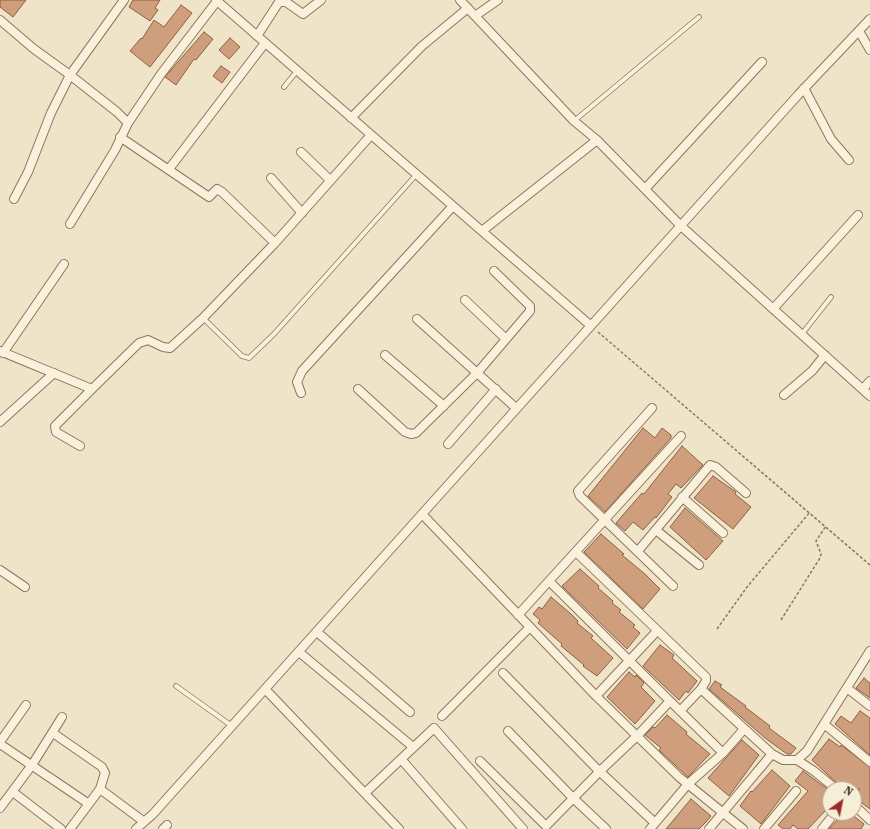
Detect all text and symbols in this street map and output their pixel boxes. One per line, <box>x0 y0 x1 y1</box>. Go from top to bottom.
north arrow <box>822 781 862 821</box>
text: N <box>841 783 856 800</box>

